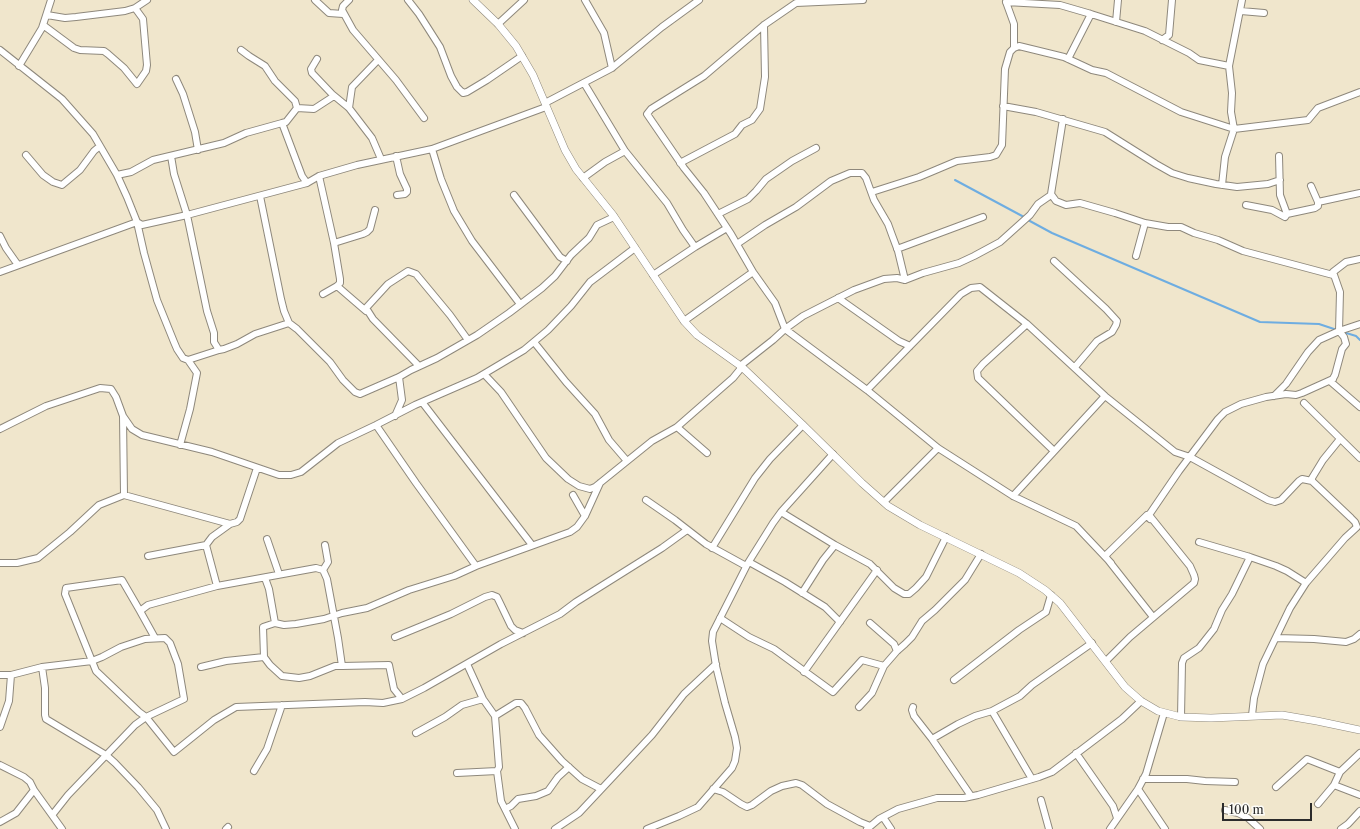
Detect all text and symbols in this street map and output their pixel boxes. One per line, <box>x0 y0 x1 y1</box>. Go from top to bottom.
scale bar <box>1224 795 1314 821</box>
text: 100 m <box>1229 802 1264 817</box>

